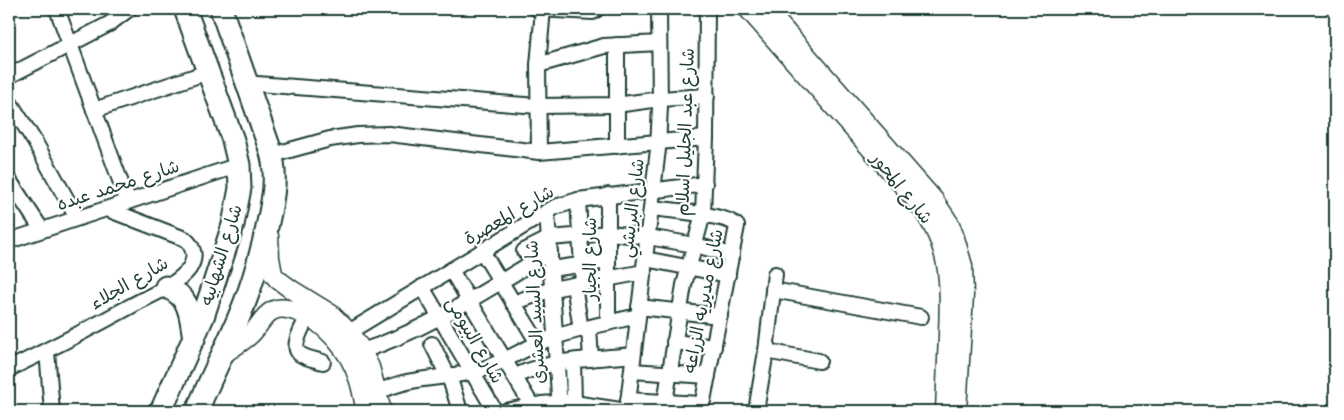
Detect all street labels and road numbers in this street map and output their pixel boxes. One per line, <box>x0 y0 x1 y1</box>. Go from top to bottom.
street label: شارع عبد الجليل اسلام <box>667 47 702 217</box>
street label: شارع المحور <box>864 144 941 229</box>
street label: شارع محمد عبده <box>53 151 182 216</box>
street label: شارع البريشي <box>611 157 654 260</box>
street label: شارع المعصرة <box>458 177 558 250</box>
street label: شارع الشهابيه <box>191 201 248 308</box>
street label: شارع الجيار <box>575 217 602 303</box>
street label: شارع مديريه الزراعه <box>674 226 729 375</box>
street label: شارع السيد العشرى <box>516 239 551 385</box>
street label: شارع الجلاء <box>84 248 173 315</box>
street label: شارع البيومى <box>441 291 512 388</box>

